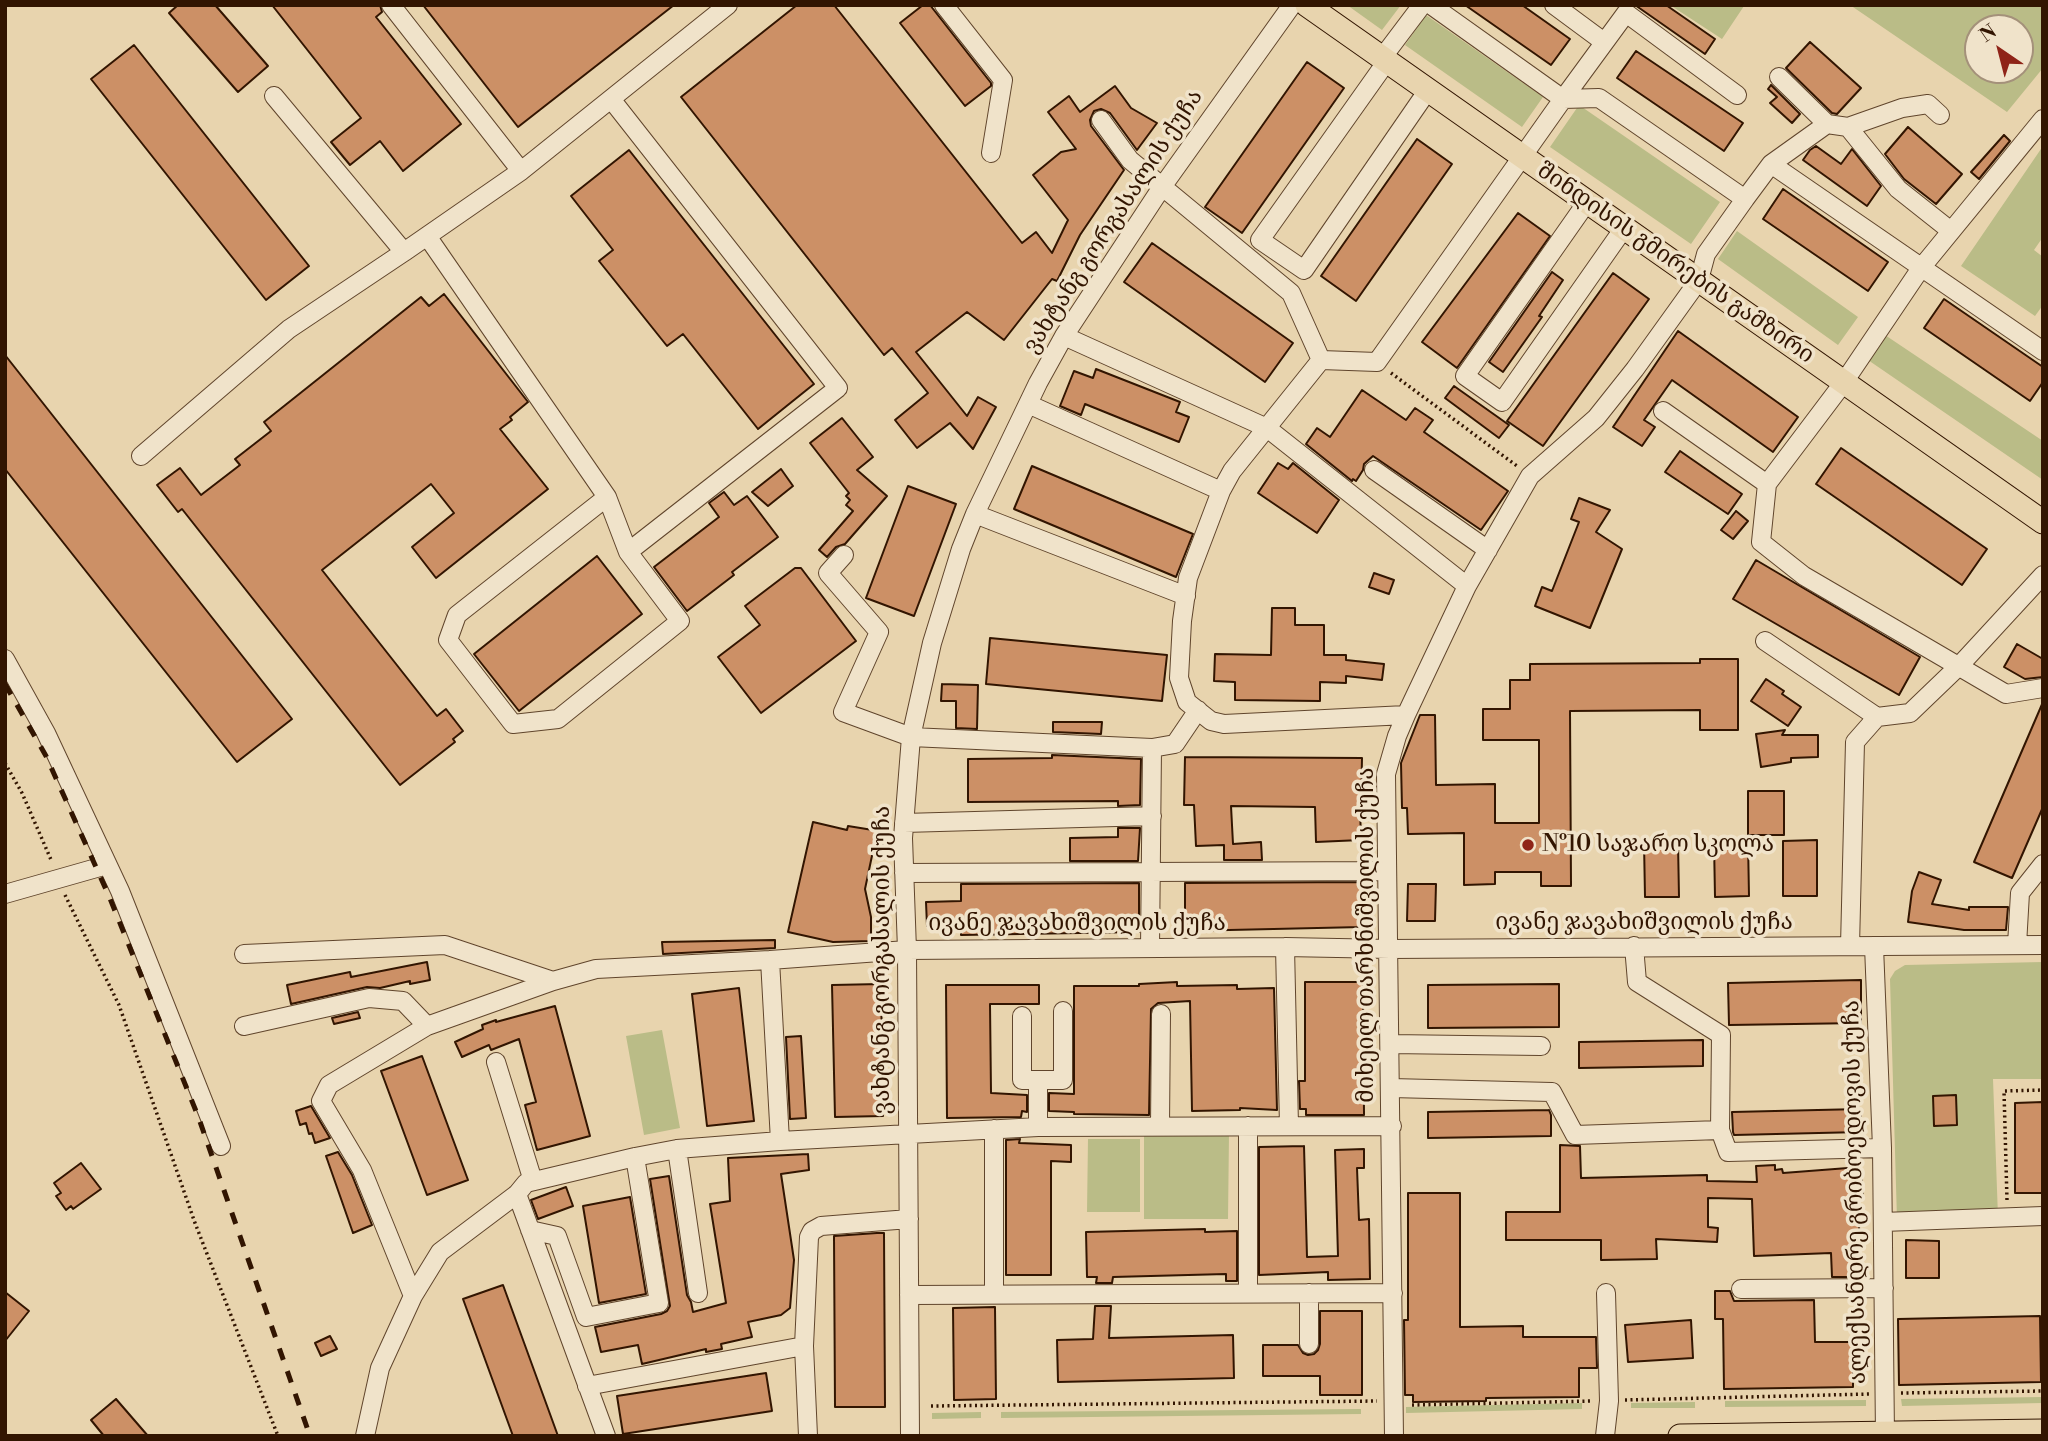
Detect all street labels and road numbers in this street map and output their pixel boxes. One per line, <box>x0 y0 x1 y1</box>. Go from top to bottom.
street label: ვახტანგ გორგასალის ქუჩა <box>1018 85 1210 359</box>
street label: შინდისის გმირების გამზირი <box>1531 158 1819 370</box>
street label: მიხეილ თარხნიშვილის ქუჩა <box>1353 767 1381 1103</box>
street label: ვახტანგ გორგასალის ქუჩა <box>869 806 897 1114</box>
street label: ივანე ჯავახიშვილის ქუჩა <box>1495 909 1793 937</box>
street label: ივანე ჯავახიშვილის ქუჩა <box>928 910 1226 938</box>
street label: ალექსანდრე გრიბოედოვის ქუჩა <box>1839 1000 1873 1384</box>

